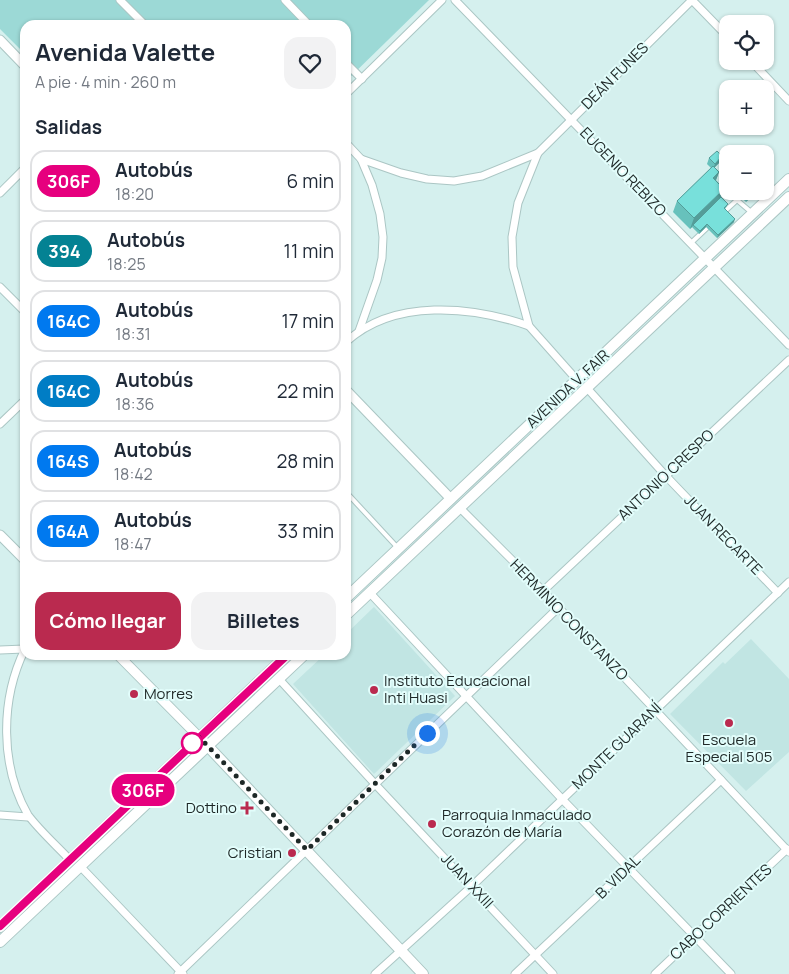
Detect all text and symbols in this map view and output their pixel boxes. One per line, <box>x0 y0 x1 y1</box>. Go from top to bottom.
map controls <box>719 15 774 200</box>
button: locate <box>719 15 774 70</box>
text: Avenida Valette <box>35 35 215 68</box>
button: heart <box>284 37 336 89</box>
street label: DEÁN FUNES <box>576 37 653 114</box>
text: A pie · 4 min · 260 m <box>35 71 176 93</box>
button: + <box>719 80 774 135</box>
text: Salidas <box>35 114 102 140</box>
street label: EUGENIO REBIZO <box>575 122 672 221</box>
button: − <box>719 145 774 200</box>
text: Autobús <box>115 157 193 183</box>
text: 6 min <box>287 168 334 194</box>
text: 306F <box>47 169 90 193</box>
text: 18:20 <box>115 183 154 205</box>
text: Autobús <box>107 227 185 253</box>
text: 11 min <box>284 238 334 264</box>
text: 394 <box>48 239 81 263</box>
text: 18:25 <box>107 253 146 275</box>
text: Autobús <box>115 297 193 323</box>
text: 17 min <box>281 308 334 334</box>
text: 164C <box>47 309 90 333</box>
text: 18:31 <box>115 323 151 345</box>
street label: AVENIDA V. FAIR <box>521 344 614 433</box>
text: Autobús <box>115 367 193 393</box>
text: 22 min <box>277 378 334 404</box>
text: 164C <box>47 379 90 403</box>
text: 18:36 <box>115 393 154 415</box>
street label: ANTONIO CRESPO <box>613 424 719 525</box>
text: Autobús <box>114 437 192 463</box>
text: 28 min <box>277 448 334 474</box>
text: 164S <box>47 449 89 473</box>
text: 18:42 <box>114 463 153 485</box>
street label: JUAN RECARTE <box>680 490 767 579</box>
text: Autobús <box>114 507 192 533</box>
text: 33 min <box>277 518 334 544</box>
text: 164A <box>47 519 89 543</box>
text: 18:47 <box>114 533 152 555</box>
street label: HERMINIO CONSTANZO <box>506 554 633 685</box>
button: Cómo llegar <box>35 592 181 650</box>
button: Billetes <box>191 592 336 650</box>
place label: Instituto Educacional Inti Huasi <box>384 670 530 708</box>
place label: Morres <box>144 683 193 704</box>
marker: Instituto Educacional Inti Huasi <box>368 684 380 696</box>
marker: Morres <box>128 688 140 700</box>
street label: MONTE GUARANÍ <box>567 697 666 794</box>
marker: Escuela Especial 505 <box>723 717 735 729</box>
your location <box>415 721 440 746</box>
place label: Escuela Especial 505 <box>686 729 772 767</box>
unlabelled marker <box>181 732 203 754</box>
line badge: 306F <box>108 774 178 806</box>
text: 306F <box>122 778 164 802</box>
place label: Dottino <box>186 797 237 818</box>
marker: Dottino <box>241 802 253 814</box>
place label: Parroquia Inmaculado Corazón de María <box>442 804 592 842</box>
marker: Parroquia Inmaculado Corazón de María <box>426 818 438 830</box>
place label: Cristian <box>228 842 282 863</box>
marker: Cristian <box>286 847 298 859</box>
street label: JUAN XXIII <box>436 848 498 913</box>
street label: B. VIDAL <box>591 850 645 903</box>
street label: CABO CORRIENTES <box>665 859 776 964</box>

